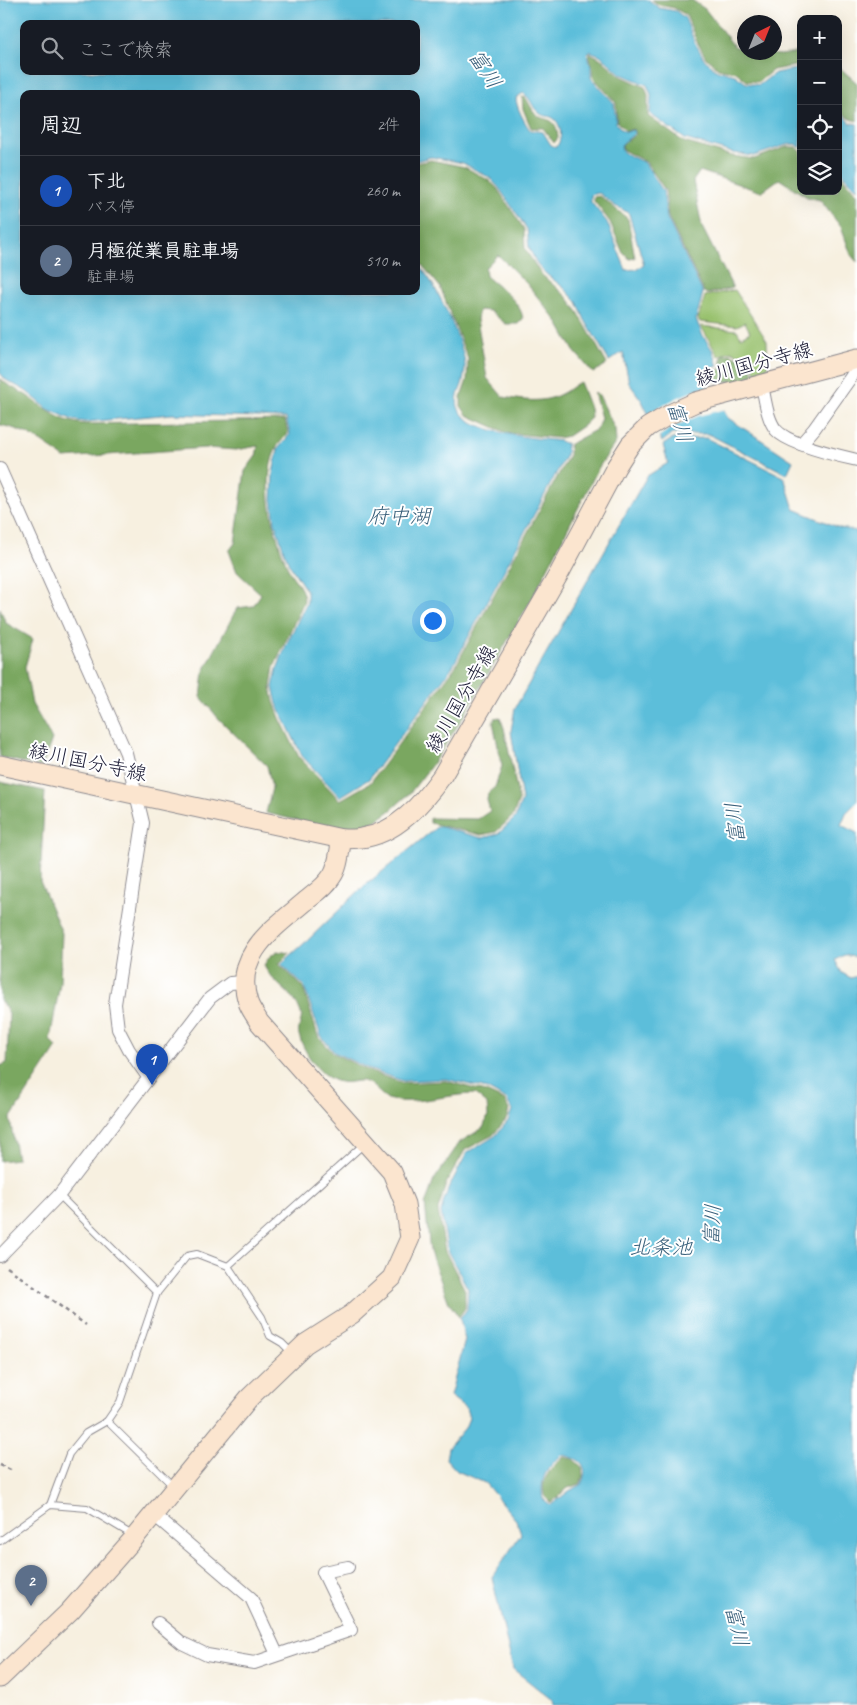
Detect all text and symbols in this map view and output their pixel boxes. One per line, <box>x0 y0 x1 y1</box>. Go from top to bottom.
north arrow <box>737 15 782 60</box>
map controls <box>797 15 842 195</box>
button: + <box>797 15 842 60</box>
search box <box>20 20 420 75</box>
icon: search <box>38 34 66 62</box>
text: ここで検索 <box>78 38 173 62</box>
water label: 富川 <box>463 44 507 94</box>
button: − <box>797 60 842 105</box>
button: locate <box>797 105 842 150</box>
text: 周辺 <box>40 112 82 138</box>
text: 2件 <box>377 115 400 135</box>
button: layers <box>797 150 842 195</box>
text: 下北 <box>87 169 125 193</box>
text: 1 <box>52 181 60 201</box>
text: 260 m <box>366 181 400 201</box>
text: バス停 <box>87 197 135 217</box>
text: 月極従業員駐車場 <box>87 239 239 263</box>
text: 2 <box>52 251 60 271</box>
text: 510 m <box>366 251 400 271</box>
text: 駐車場 <box>87 267 135 287</box>
street label: 綾川国分寺線 <box>693 336 815 392</box>
water label: 富川 <box>662 398 698 446</box>
water label: 府中湖 <box>368 503 432 529</box>
your location <box>420 608 446 634</box>
street label: 綾川国分寺線 <box>420 641 502 757</box>
street label: 綾川国分寺線 <box>27 737 149 787</box>
water label: 富川 <box>720 801 750 845</box>
pin: 1 <box>136 1044 168 1085</box>
water label: 富川 <box>698 1203 726 1247</box>
water label: 北条池 <box>630 1234 693 1260</box>
pin: 2 <box>15 1565 47 1606</box>
water label: 富川 <box>720 1603 754 1649</box>

